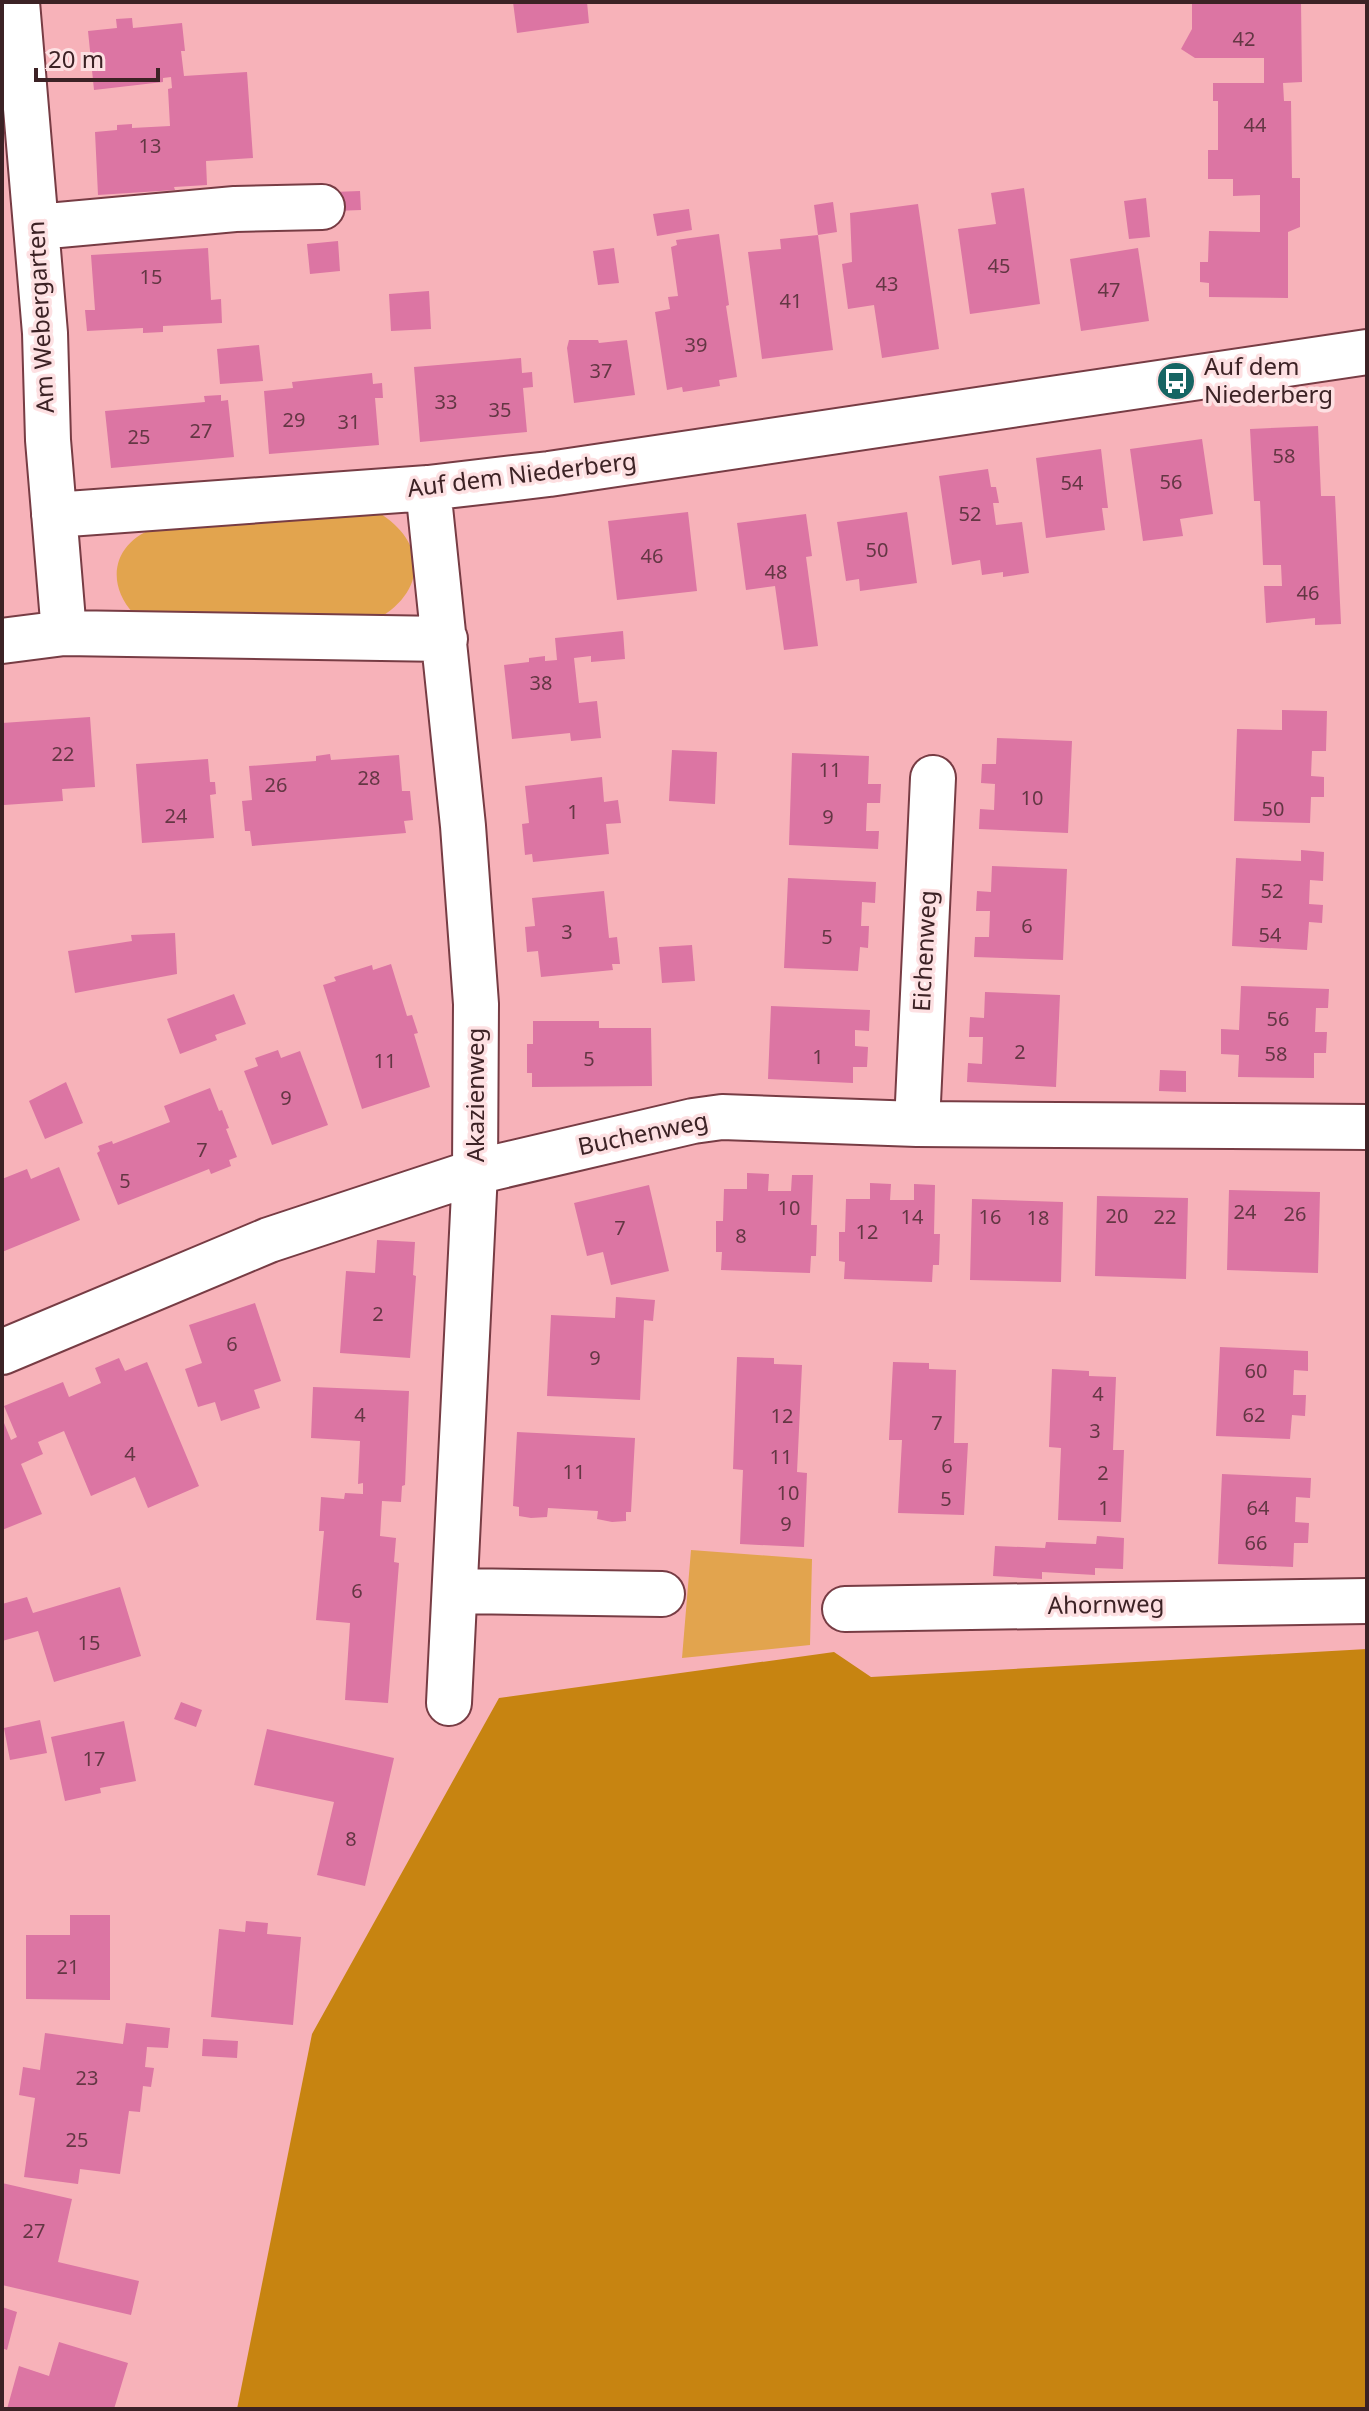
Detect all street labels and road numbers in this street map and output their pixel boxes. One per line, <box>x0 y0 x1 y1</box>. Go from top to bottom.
street label: Am Webergarten <box>18 220 61 414</box>
street label: Auf dem Niederberg <box>405 443 638 504</box>
street label: Eichenweg <box>904 889 943 1012</box>
street label: Akazienweg <box>458 1028 491 1162</box>
street label: Buchenweg <box>575 1103 711 1162</box>
street label: Ahornweg <box>1047 1586 1165 1621</box>

